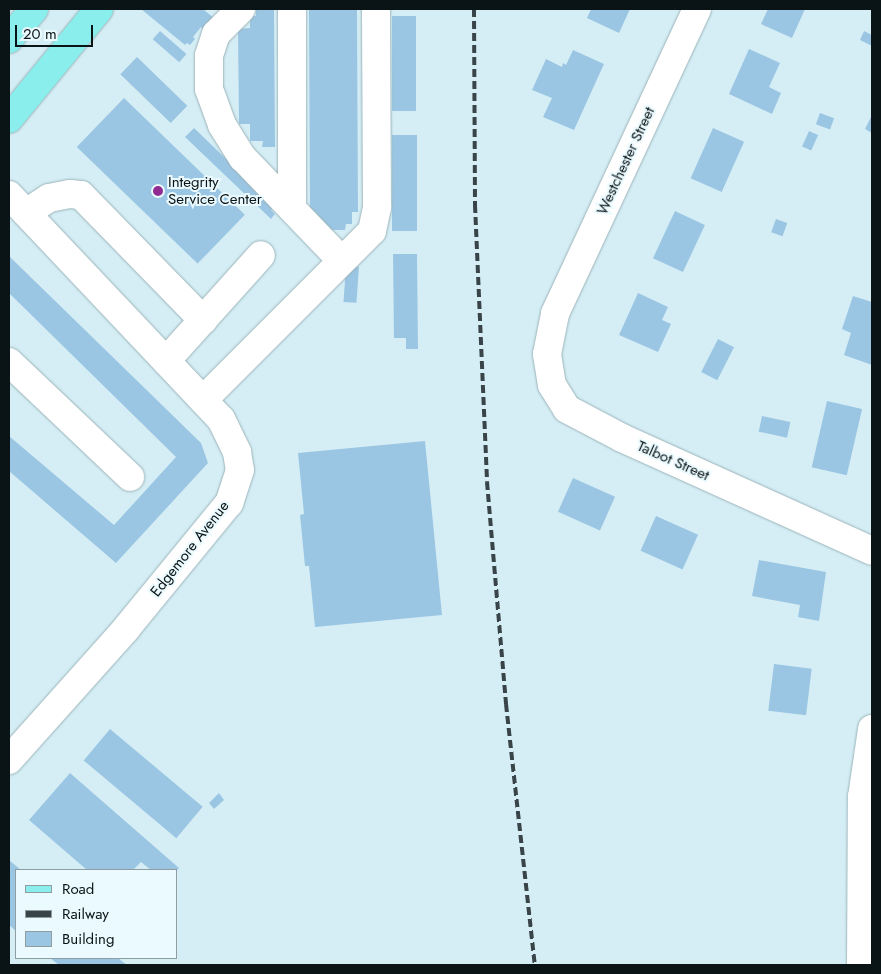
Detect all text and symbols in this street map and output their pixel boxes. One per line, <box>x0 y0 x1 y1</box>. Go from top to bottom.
scale bar <box>18 15 95 47</box>
text: 20 m <box>23 23 57 45</box>
street label: Westchester Street <box>593 104 659 218</box>
place label: Integrity Service Center <box>168 173 262 208</box>
marker: Integrity Service Center <box>152 185 164 197</box>
street label: Talbot Street <box>634 437 712 485</box>
street label: Edgemore Avenue <box>147 497 233 601</box>
legend <box>15 869 178 959</box>
text: Road <box>62 878 94 900</box>
text: Railway <box>62 903 109 925</box>
text: Building <box>62 928 114 950</box>

